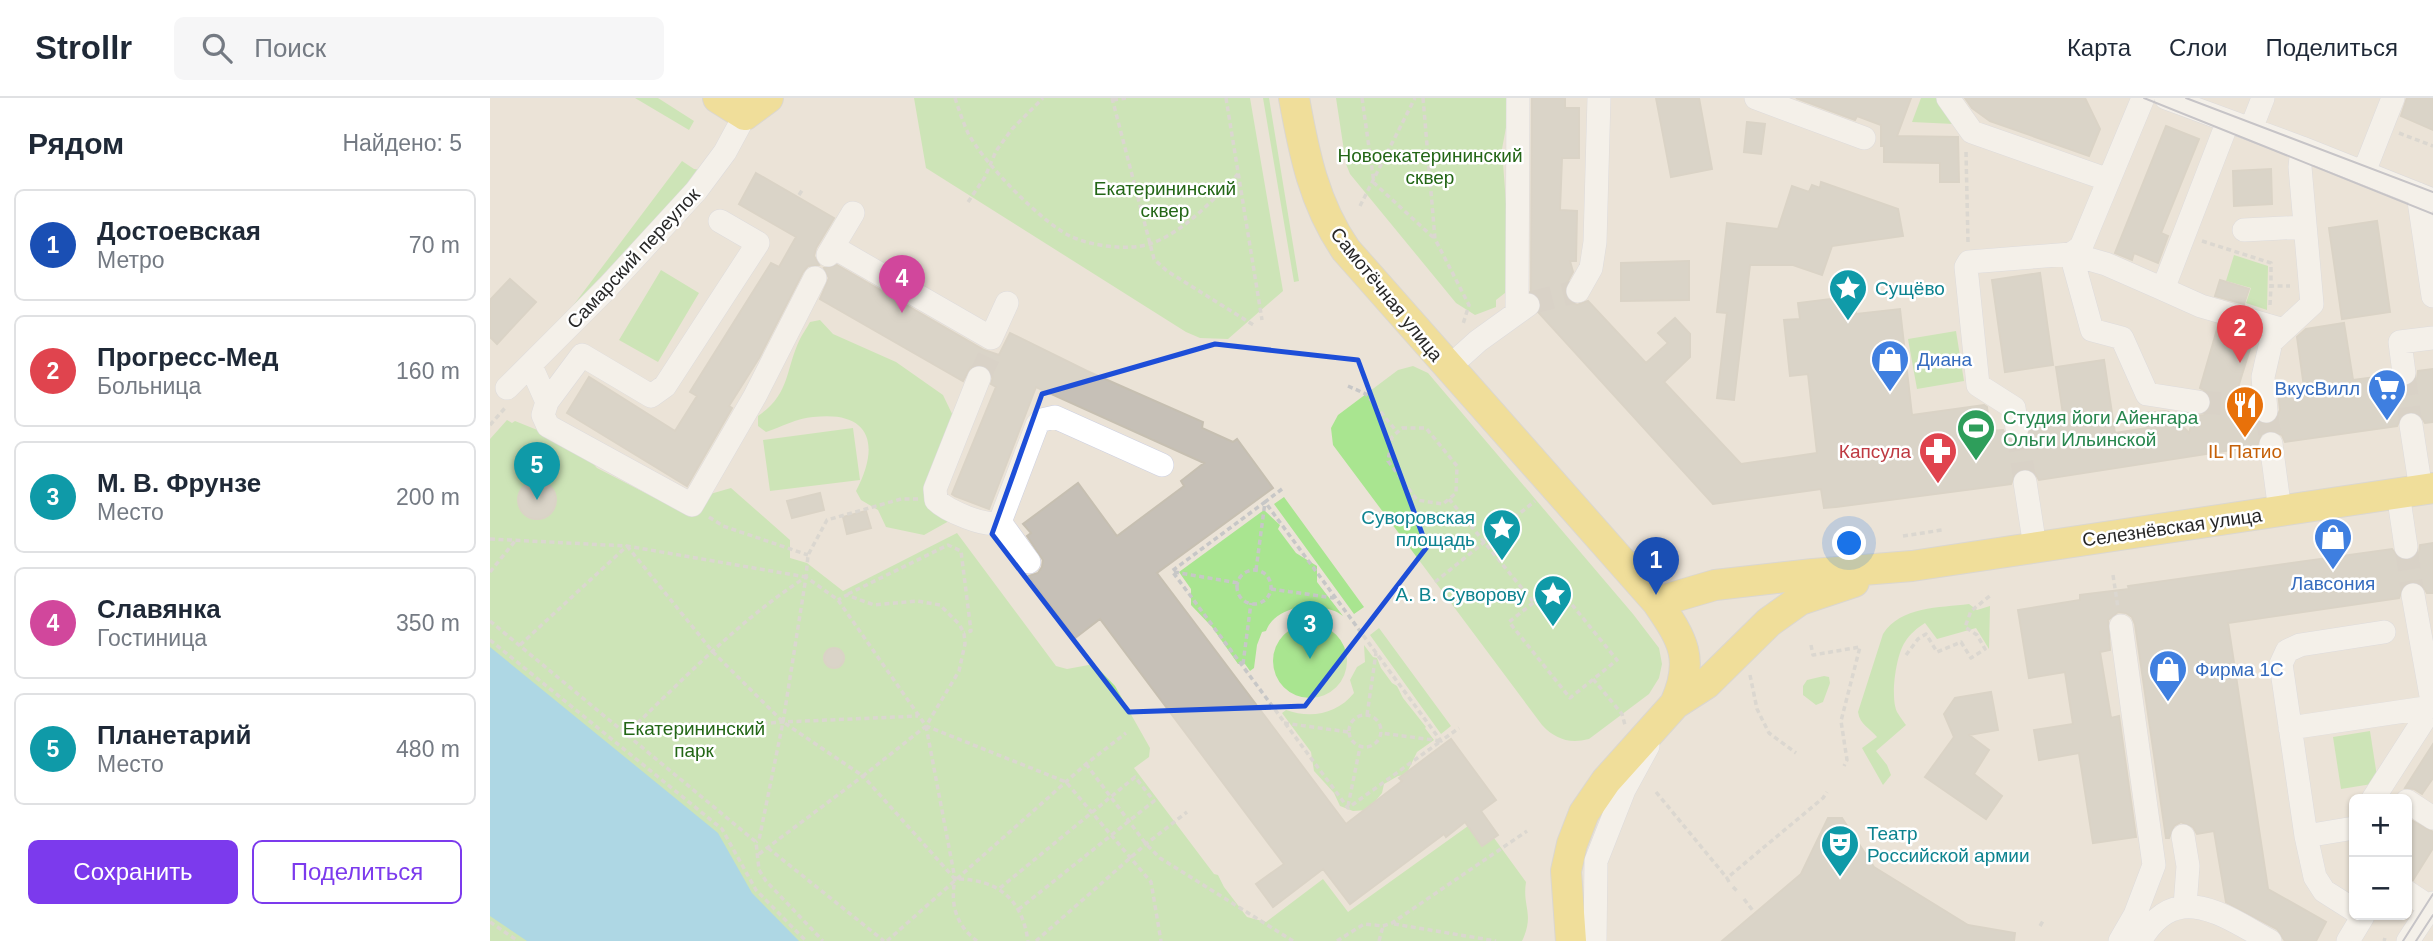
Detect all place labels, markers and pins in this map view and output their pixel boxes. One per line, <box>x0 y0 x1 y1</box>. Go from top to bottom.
pin: 4 <box>879 255 925 313</box>
place icon: Сущёво <box>1827 267 1869 322</box>
place label: Сущёво <box>1875 278 1945 299</box>
pin: 2 <box>2217 305 2263 363</box>
shop icon: Диана <box>1869 338 1911 393</box>
place label: Диана <box>1917 349 1973 370</box>
supermarket icon: ВкусВилл <box>2366 367 2408 422</box>
place label: ВкусВилл <box>2275 378 2360 399</box>
restaurant icon: IL Патио <box>2224 384 2266 439</box>
sports icon: Студия йоги Айенгара Ольги Ильинской <box>1955 407 1997 462</box>
place label: Студия йоги Айенгара Ольги Ильинской <box>2003 407 2199 450</box>
pharmacy icon: Капсула <box>1917 430 1959 485</box>
place label: Капсула <box>1839 441 1911 462</box>
place label: IL Патио <box>2208 441 2282 462</box>
pin: 5 <box>514 442 560 500</box>
place label: Суворовская площадь <box>1361 507 1475 550</box>
place icon: Суворовская площадь <box>1481 507 1523 562</box>
shop icon: Лавсония <box>2312 516 2354 571</box>
pin: 1 <box>1633 537 1679 595</box>
place icon: А. В. Суворову <box>1532 573 1574 628</box>
place label: Лавсония <box>2291 573 2375 594</box>
place label: А. В. Суворову <box>1396 584 1526 605</box>
pin: 3 <box>1287 601 1333 659</box>
shop icon: Фирма 1С <box>2147 648 2189 703</box>
place label: Фирма 1С <box>2195 659 2284 680</box>
theatre icon: Театр Российской армии <box>1819 823 1861 878</box>
place label: Театр Российской армии <box>1867 823 2030 866</box>

